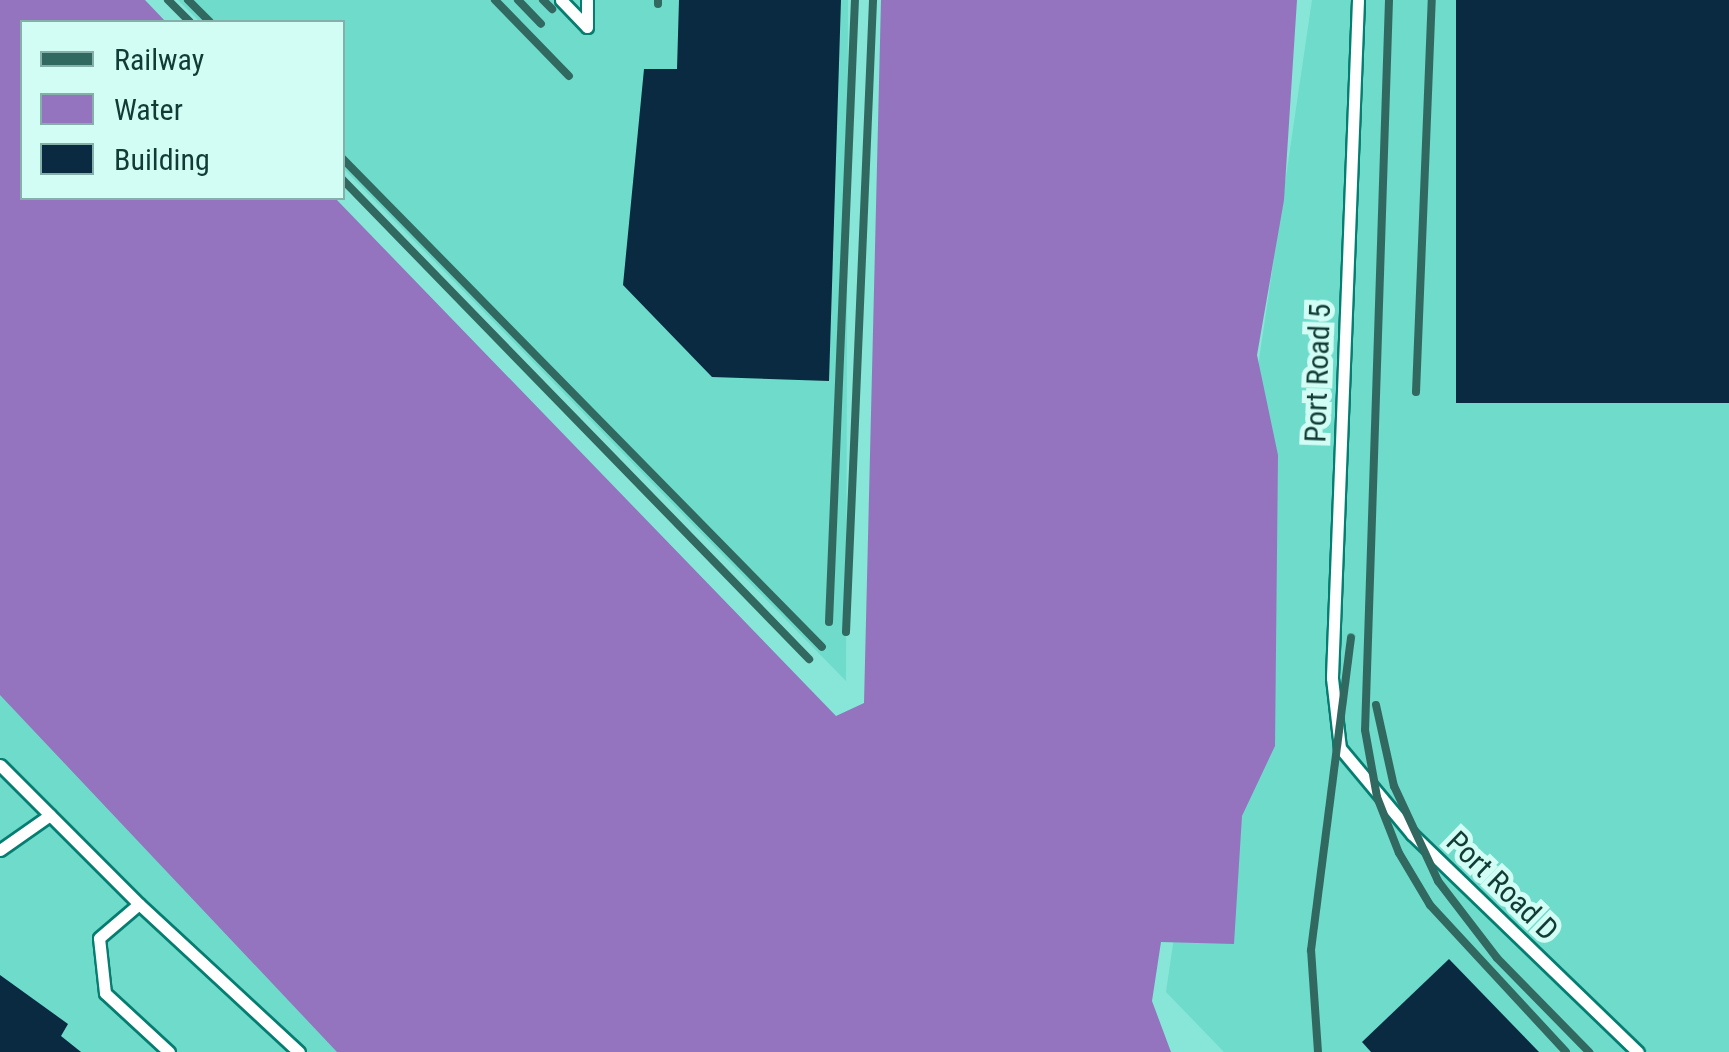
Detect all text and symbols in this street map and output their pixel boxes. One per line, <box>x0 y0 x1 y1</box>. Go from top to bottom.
legend <box>20 20 345 200</box>
text: Railway <box>114 42 204 77</box>
text: Water <box>114 92 183 127</box>
text: Building <box>114 142 210 177</box>
street label: Port Road 5 <box>1298 303 1338 443</box>
street label: Port Road D <box>1439 824 1565 948</box>

